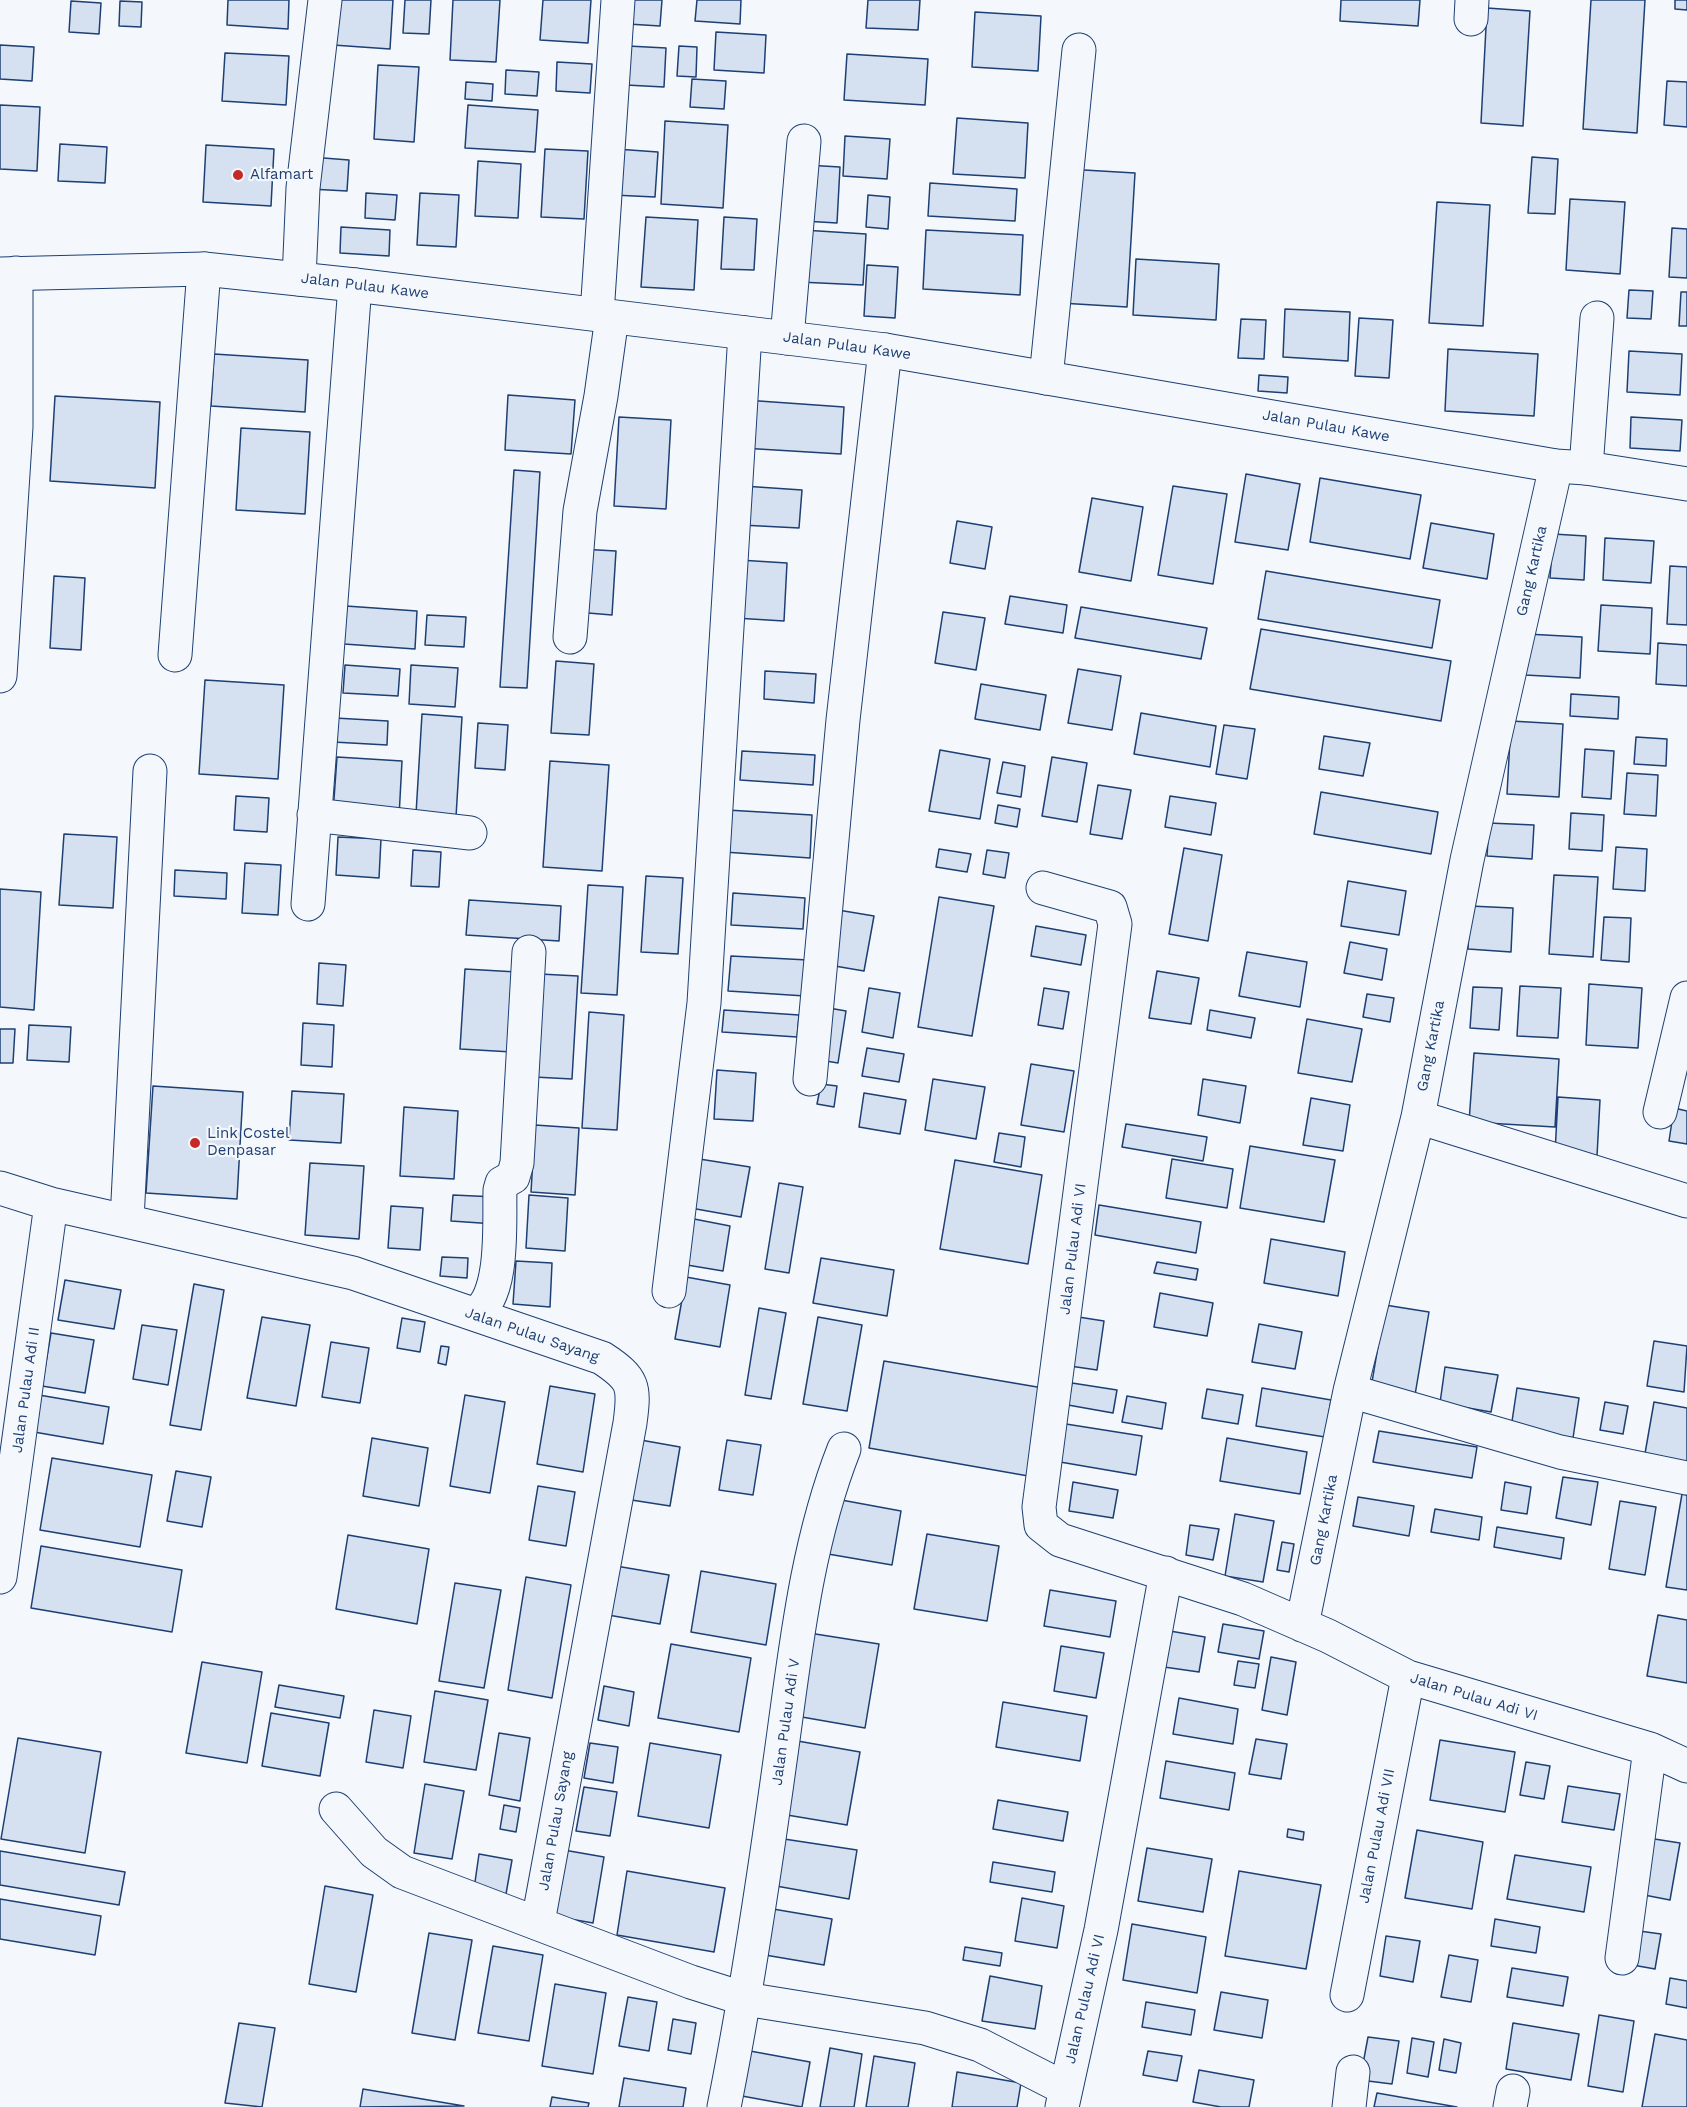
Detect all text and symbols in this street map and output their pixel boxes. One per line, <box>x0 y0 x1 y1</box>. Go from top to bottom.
place label: Alfamart <box>250 166 313 184</box>
marker: Alfamart <box>231 168 245 182</box>
street label: Jalan Pulau Kawe <box>300 269 430 303</box>
street label: Jalan Pulau Kawe <box>782 328 912 364</box>
street label: Jalan Pulau Kawe <box>1261 406 1391 446</box>
street label: Gang Kartika <box>1513 524 1551 618</box>
street label: Gang Kartika <box>1413 999 1449 1093</box>
place label: Link Costel Denpasar <box>207 1125 290 1160</box>
marker: Link Costel Denpasar <box>188 1136 202 1150</box>
street label: Jalan Pulau Adi VI <box>1056 1182 1090 1316</box>
street label: Jalan Pulau Sayang <box>462 1304 602 1366</box>
street label: Jalan Pulau Adi II <box>8 1326 44 1454</box>
street label: Gang Kartika <box>1306 1473 1342 1567</box>
street label: Jalan Pulau Adi V <box>768 1657 804 1787</box>
street label: Jalan Pulau Adi VI <box>1408 1669 1540 1725</box>
street label: Jalan Pulau Sayang <box>535 1750 577 1892</box>
street label: Jalan Pulau Adi VII <box>1355 1767 1399 1905</box>
street label: Jalan Pulau Adi VI <box>1061 1932 1109 2066</box>

